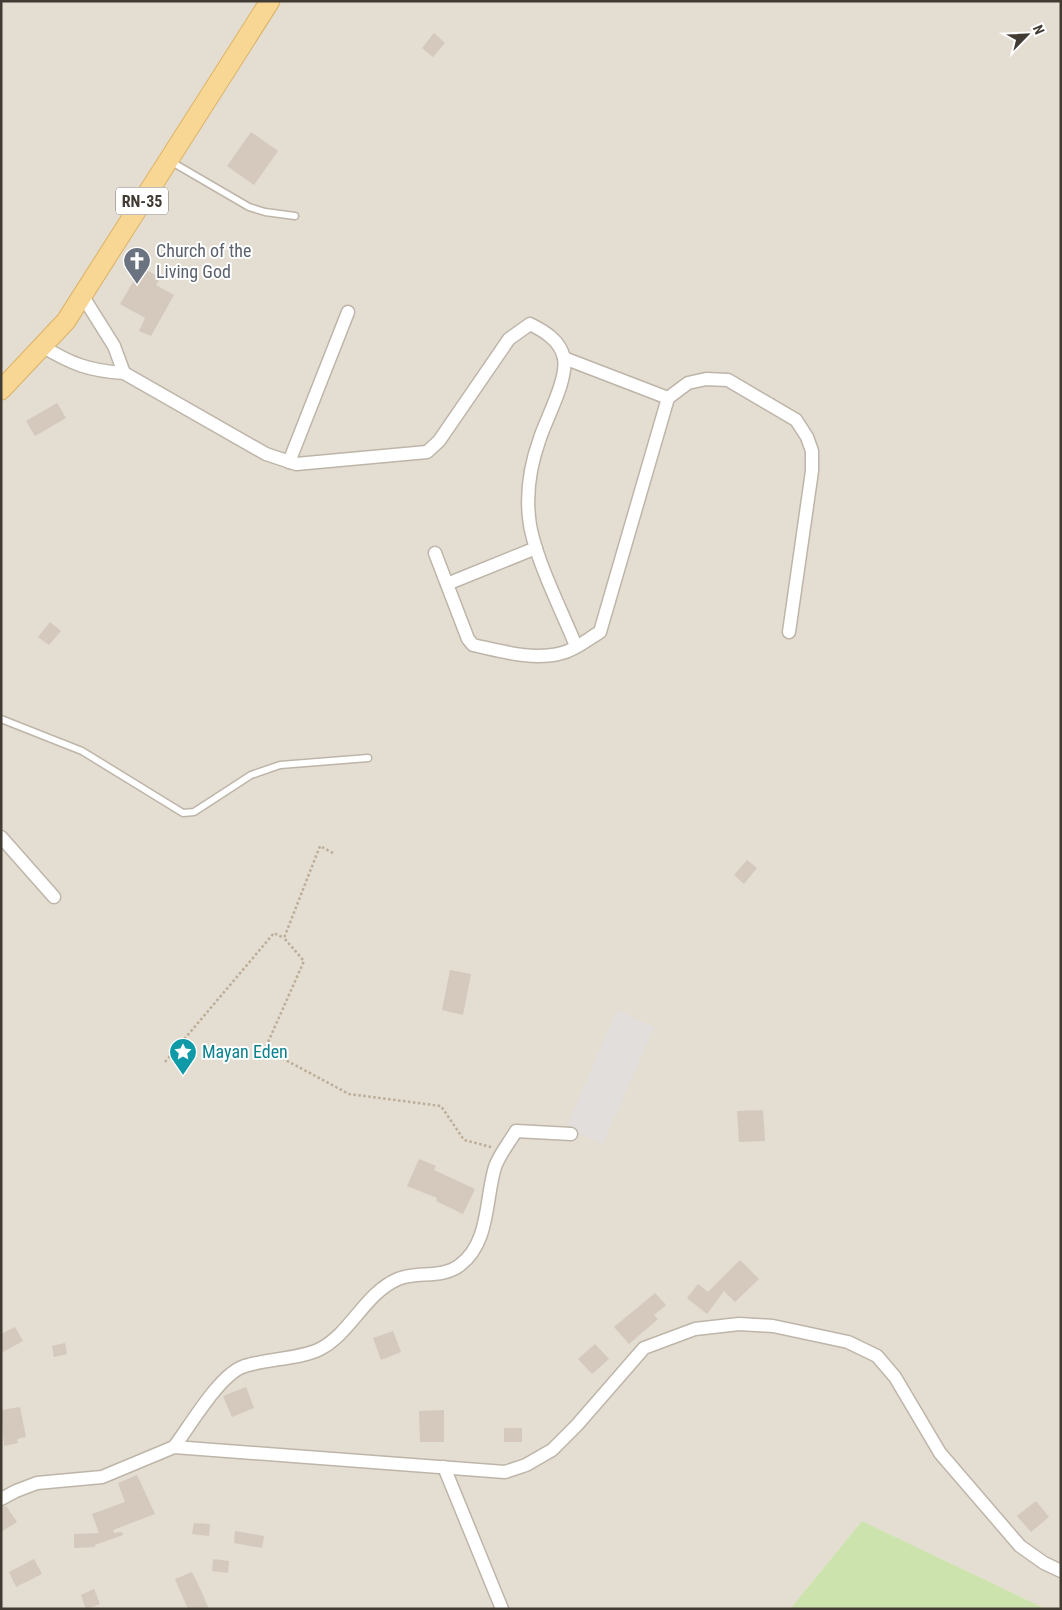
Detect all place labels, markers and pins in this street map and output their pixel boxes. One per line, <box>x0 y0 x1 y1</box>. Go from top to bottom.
place label: Church of the Living God <box>156 240 251 282</box>
church icon: Church of the Living God <box>122 246 152 285</box>
place icon: Mayan Eden <box>168 1037 198 1076</box>
place label: Mayan Eden <box>202 1041 288 1062</box>

